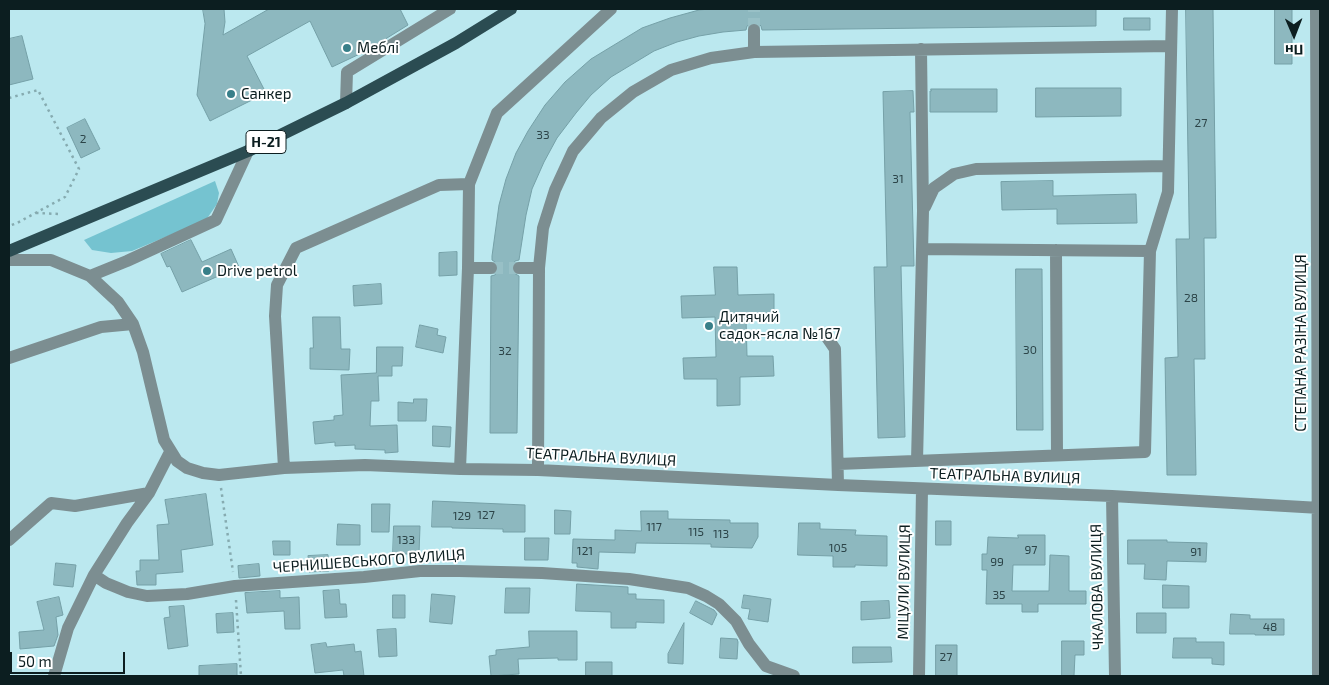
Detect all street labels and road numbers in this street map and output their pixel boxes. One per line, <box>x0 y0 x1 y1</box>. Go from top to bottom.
road number: Н-21 <box>246 130 286 154</box>
street label: СТЕПАНА РАЗІНА ВУЛИЦЯ <box>1292 254 1310 432</box>
street label: ТЕАТРАЛЬНА ВУЛИЦЯ <box>525 444 677 470</box>
street label: ТЕАТРАЛЬНА ВУЛИЦЯ <box>929 464 1081 488</box>
street label: МІЦУЛИ ВУЛИЦЯ <box>894 524 914 640</box>
street label: ЧКАЛОВА ВУЛИЦЯ <box>1087 524 1107 650</box>
street label: ЧЕРНИШЕВСЬКОГО ВУЛИЦЯ <box>272 545 466 577</box>

